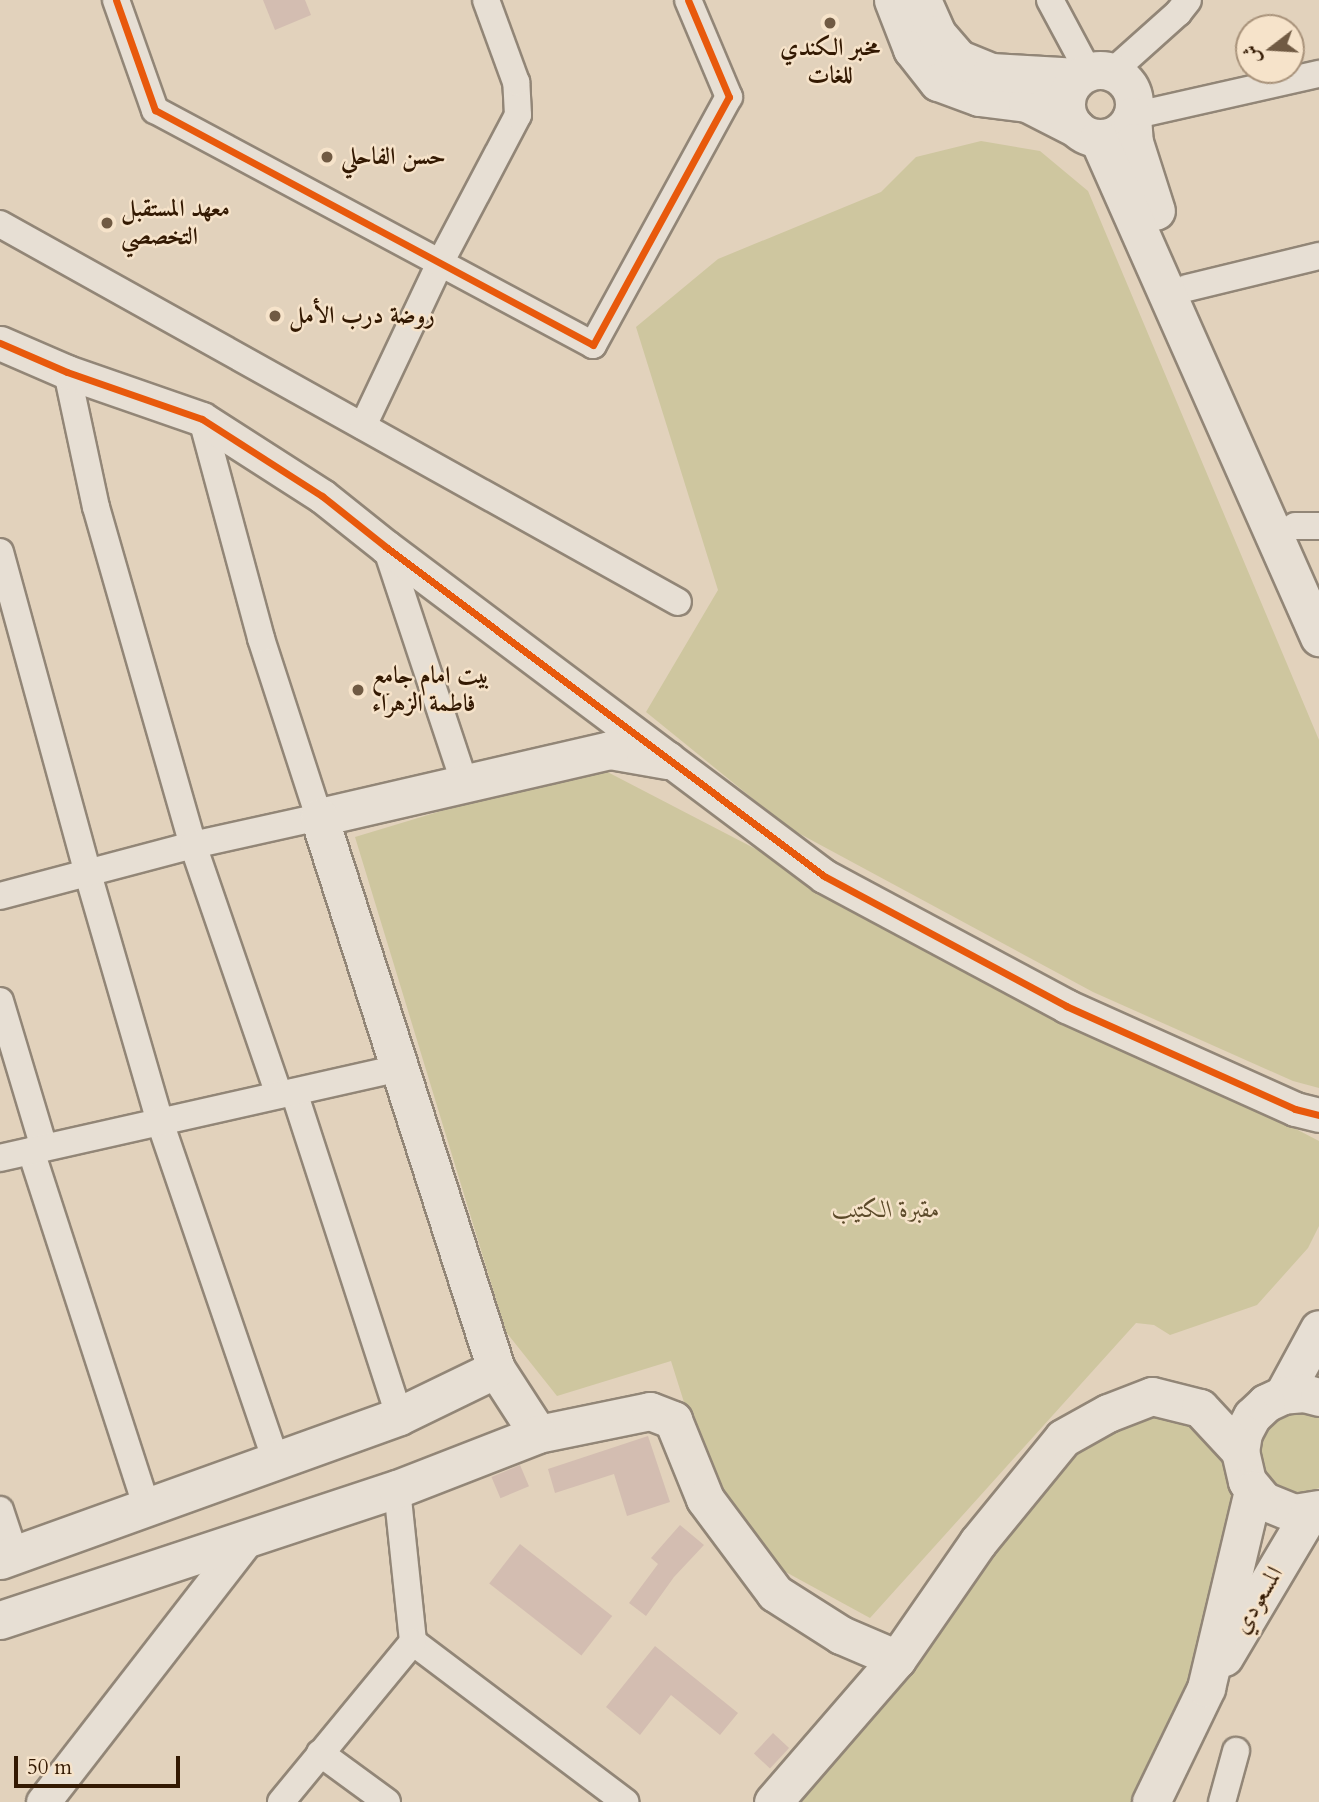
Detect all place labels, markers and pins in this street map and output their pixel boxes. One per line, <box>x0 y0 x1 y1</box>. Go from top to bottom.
marker: مخبر الكندي للغات <box>822 15 838 31</box>
place label: مخبر الكندي للغات <box>780 34 880 90</box>
place label: حسن الفاحلي <box>341 143 446 171</box>
marker: حسن الفاحلي <box>319 149 335 165</box>
place label: معهد المستقبل التخصصي <box>121 195 230 251</box>
marker: معهد المستقبل التخصصي <box>99 215 115 231</box>
place label: روضة درب الأمل <box>289 302 435 330</box>
marker: روضة درب الأمل <box>267 308 283 324</box>
place label: بيت امام جامع فاطمة الزهراء <box>372 662 490 718</box>
marker: بيت امام جامع فاطمة الزهراء <box>350 682 366 698</box>

